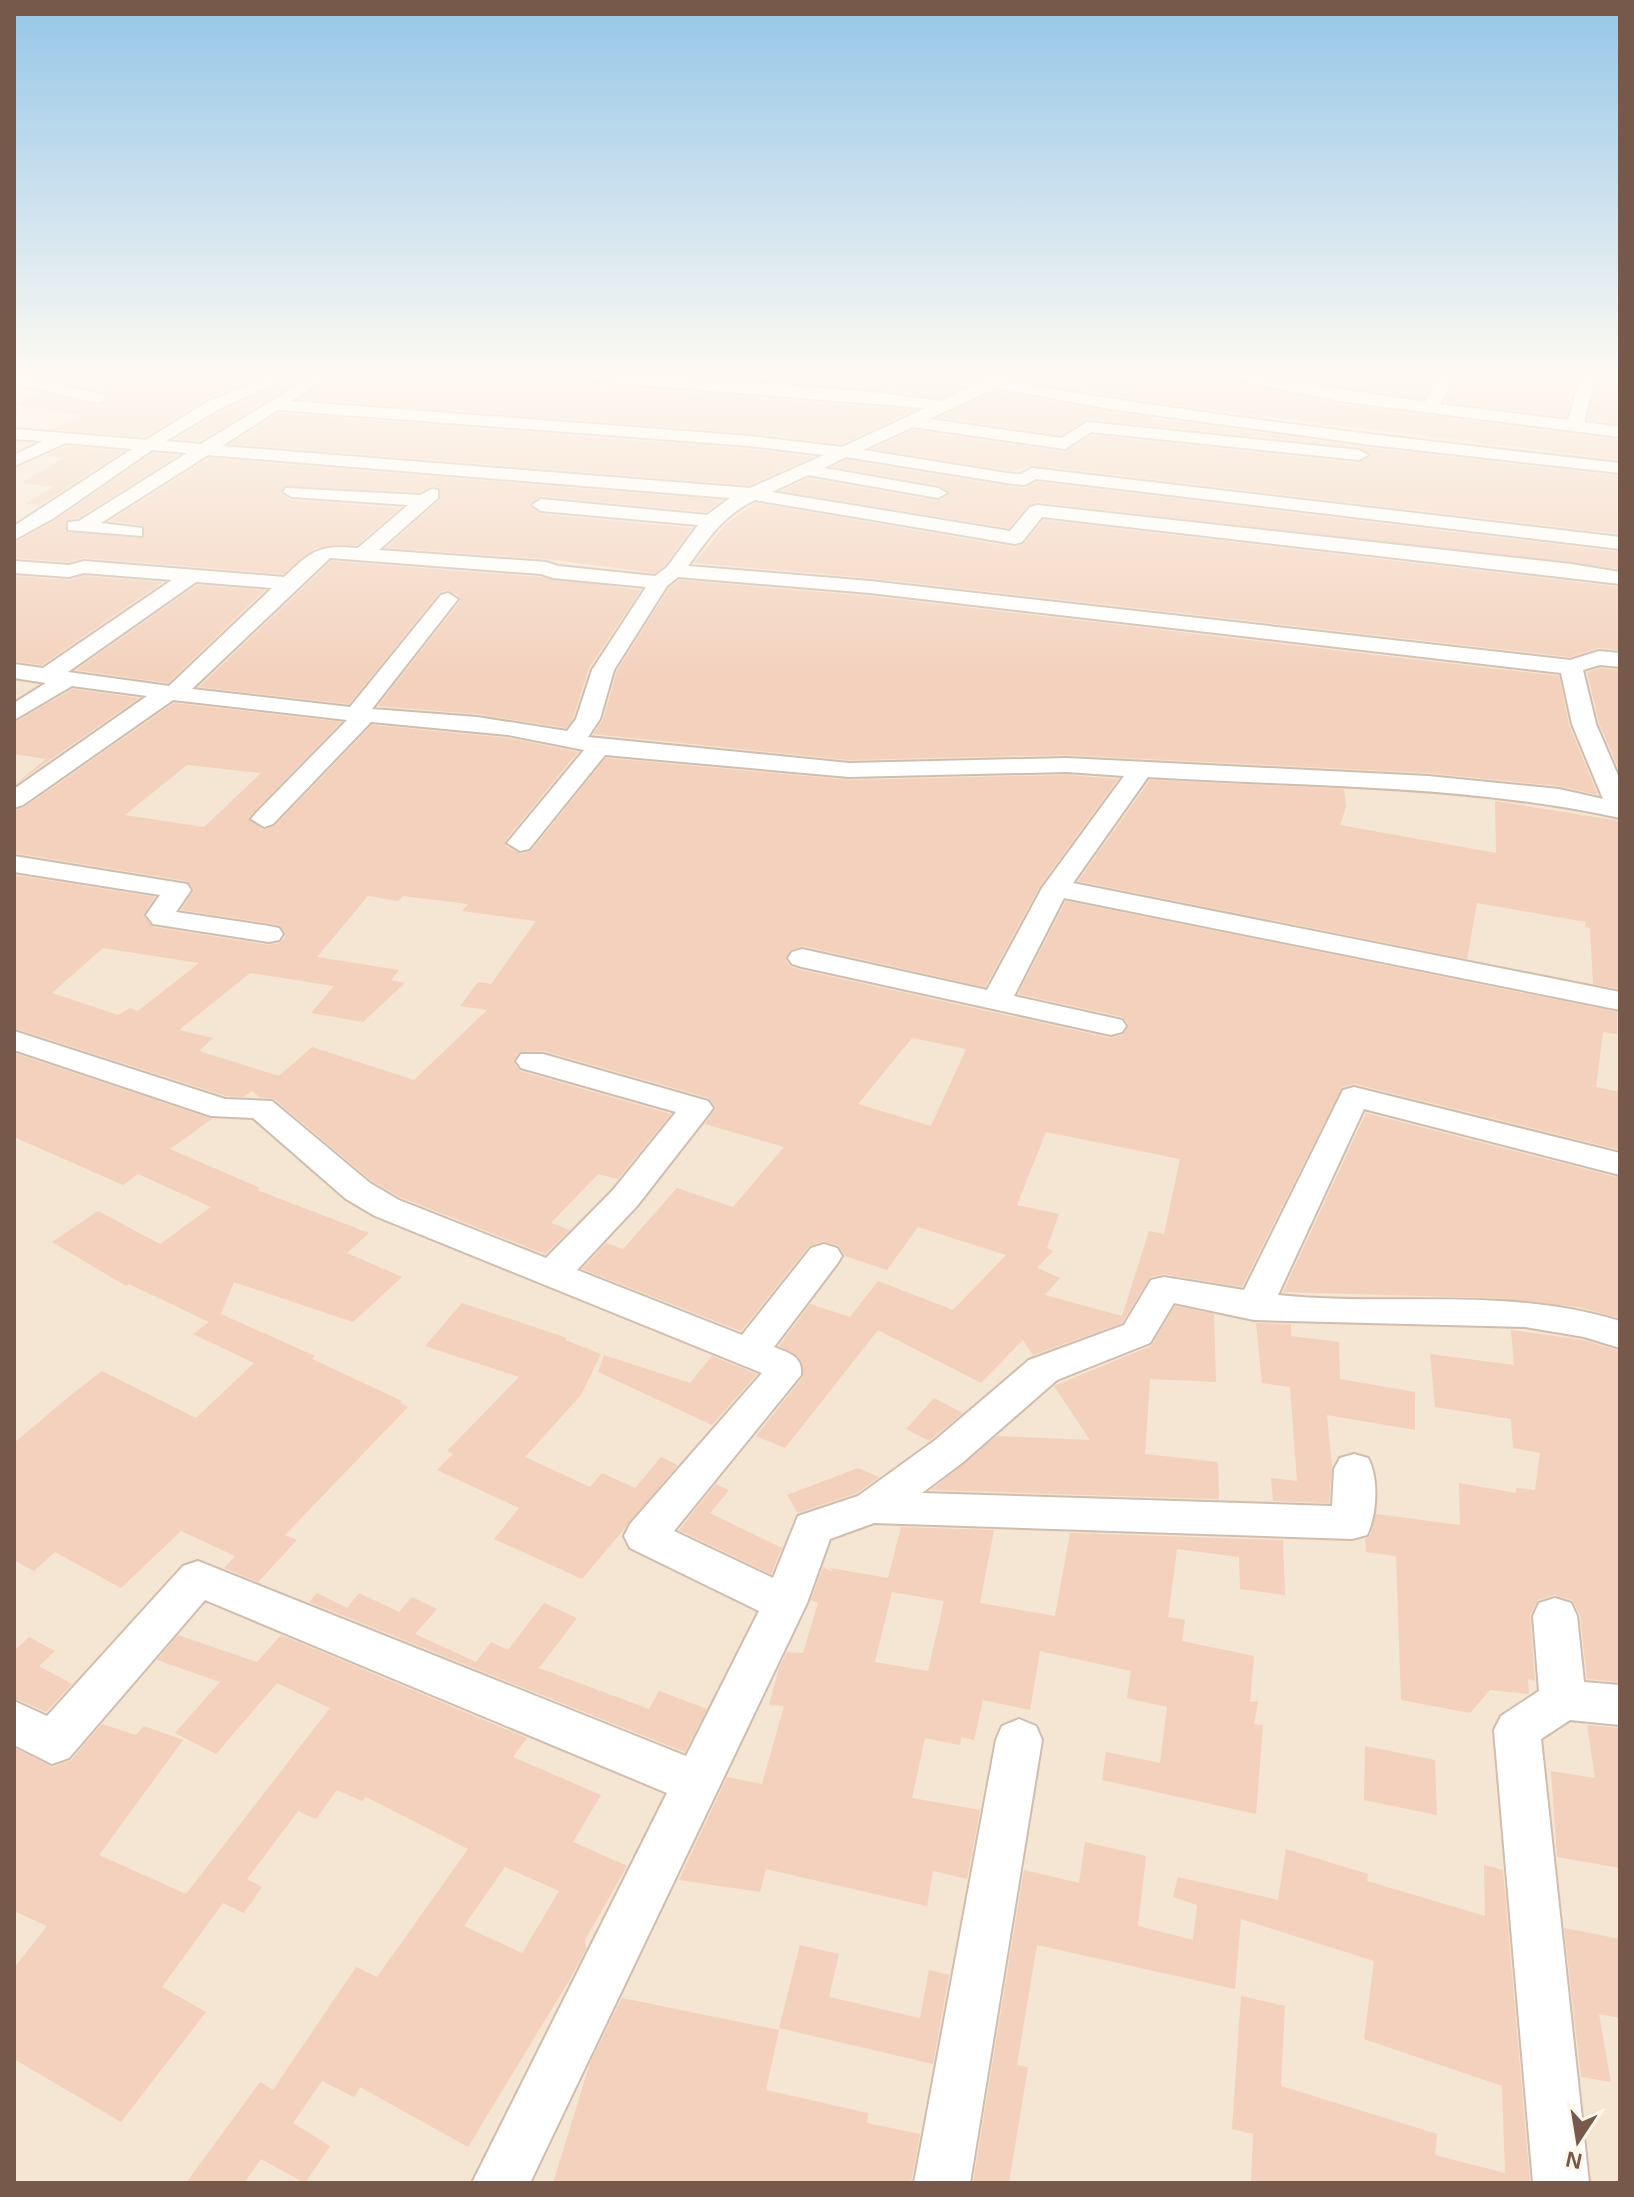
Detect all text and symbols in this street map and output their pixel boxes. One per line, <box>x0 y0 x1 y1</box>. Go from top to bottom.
north arrow <box>1538 2101 1618 2181</box>
text: N <box>1564 2146 1584 2174</box>

